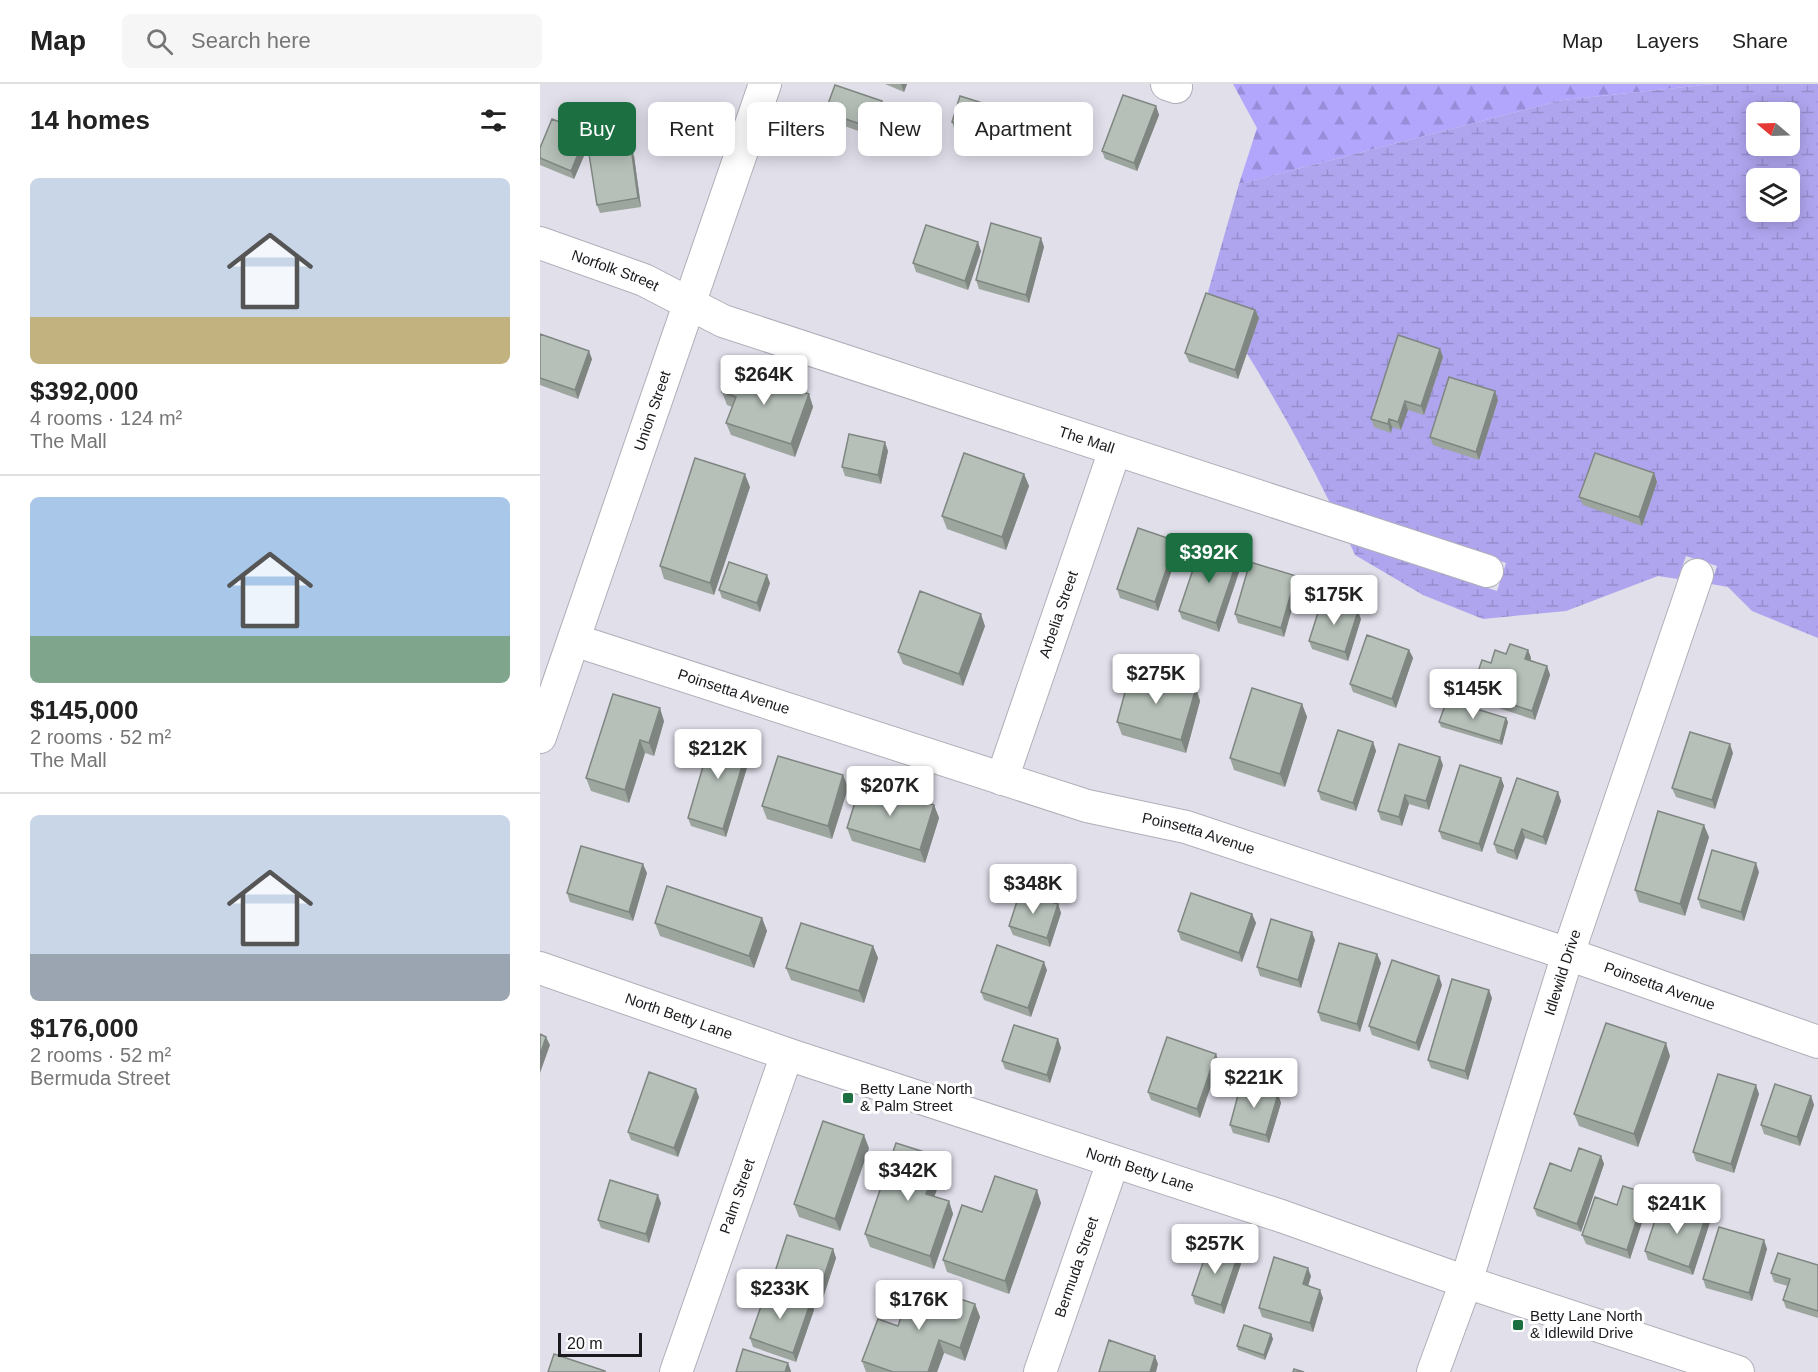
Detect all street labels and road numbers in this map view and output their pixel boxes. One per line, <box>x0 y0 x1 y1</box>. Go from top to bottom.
street label: Norfolk Street <box>569 246 663 295</box>
street label: Union Street <box>630 368 674 453</box>
street label: The Mall <box>1057 422 1117 457</box>
street label: Arbelia Street <box>1035 568 1081 660</box>
street label: Poinsetta Avenue <box>676 665 792 717</box>
street label: Poinsetta Avenue <box>1141 809 1257 857</box>
street label: Idlewild Drive <box>1540 927 1584 1017</box>
street label: Poinsetta Avenue <box>1602 958 1717 1013</box>
street label: North Betty Lane <box>623 989 735 1042</box>
street label: North Betty Lane <box>1084 1144 1196 1195</box>
street label: Palm Street <box>716 1156 758 1236</box>
street label: Bermuda Street <box>1051 1214 1102 1319</box>

